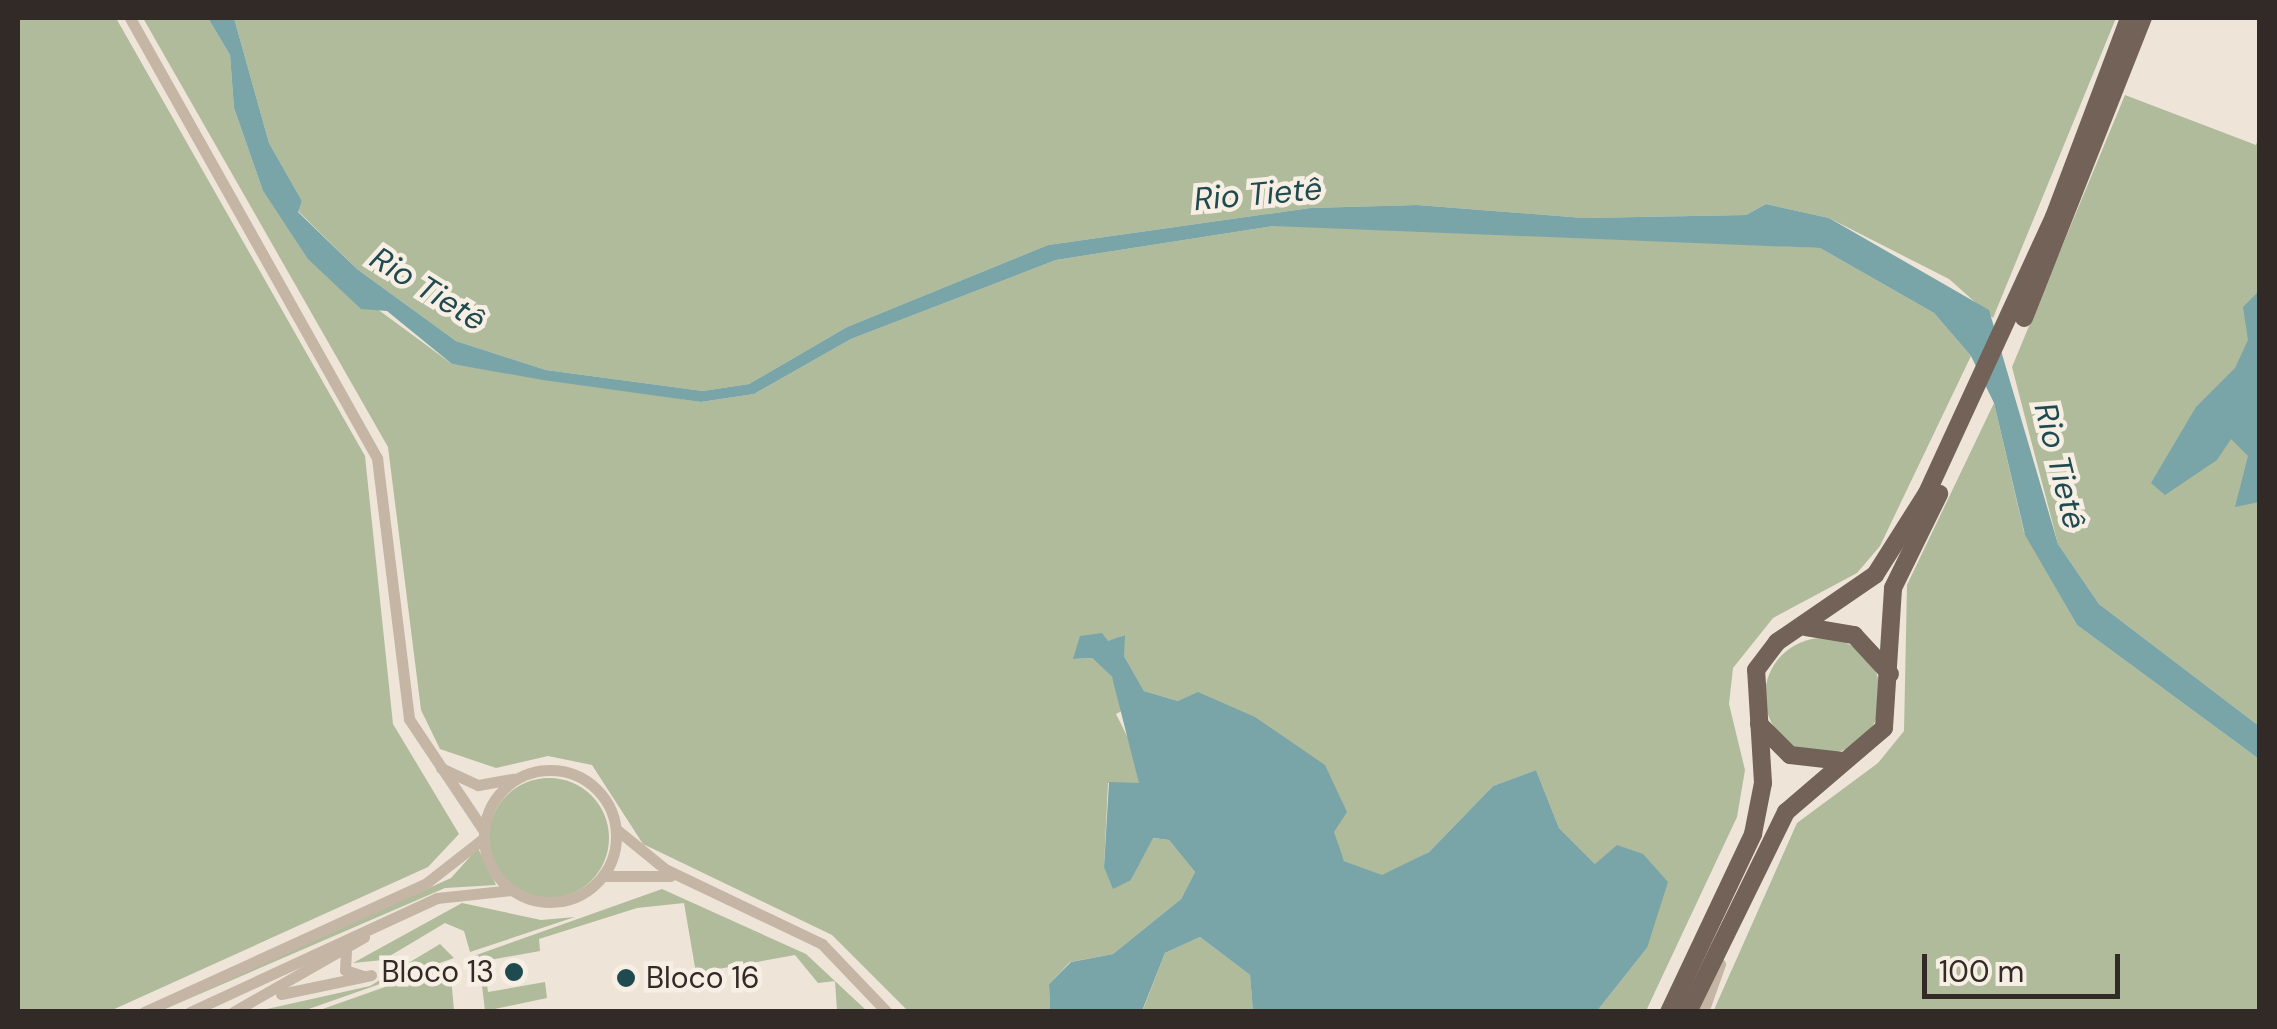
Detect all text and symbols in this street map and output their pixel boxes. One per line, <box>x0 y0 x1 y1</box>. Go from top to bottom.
water label: Rio Tietê <box>1192 169 1324 219</box>
water label: Rio Tietê <box>363 239 493 339</box>
water label: Rio Tietê <box>2026 399 2094 533</box>
scale bar <box>1927 934 2124 996</box>
text: 100 m <box>1939 952 2024 991</box>
place label: Bloco 13 <box>381 954 494 990</box>
place label: Bloco 16 <box>646 960 760 996</box>
marker: Bloco 13 <box>503 961 525 983</box>
marker: Bloco 16 <box>615 967 637 989</box>

